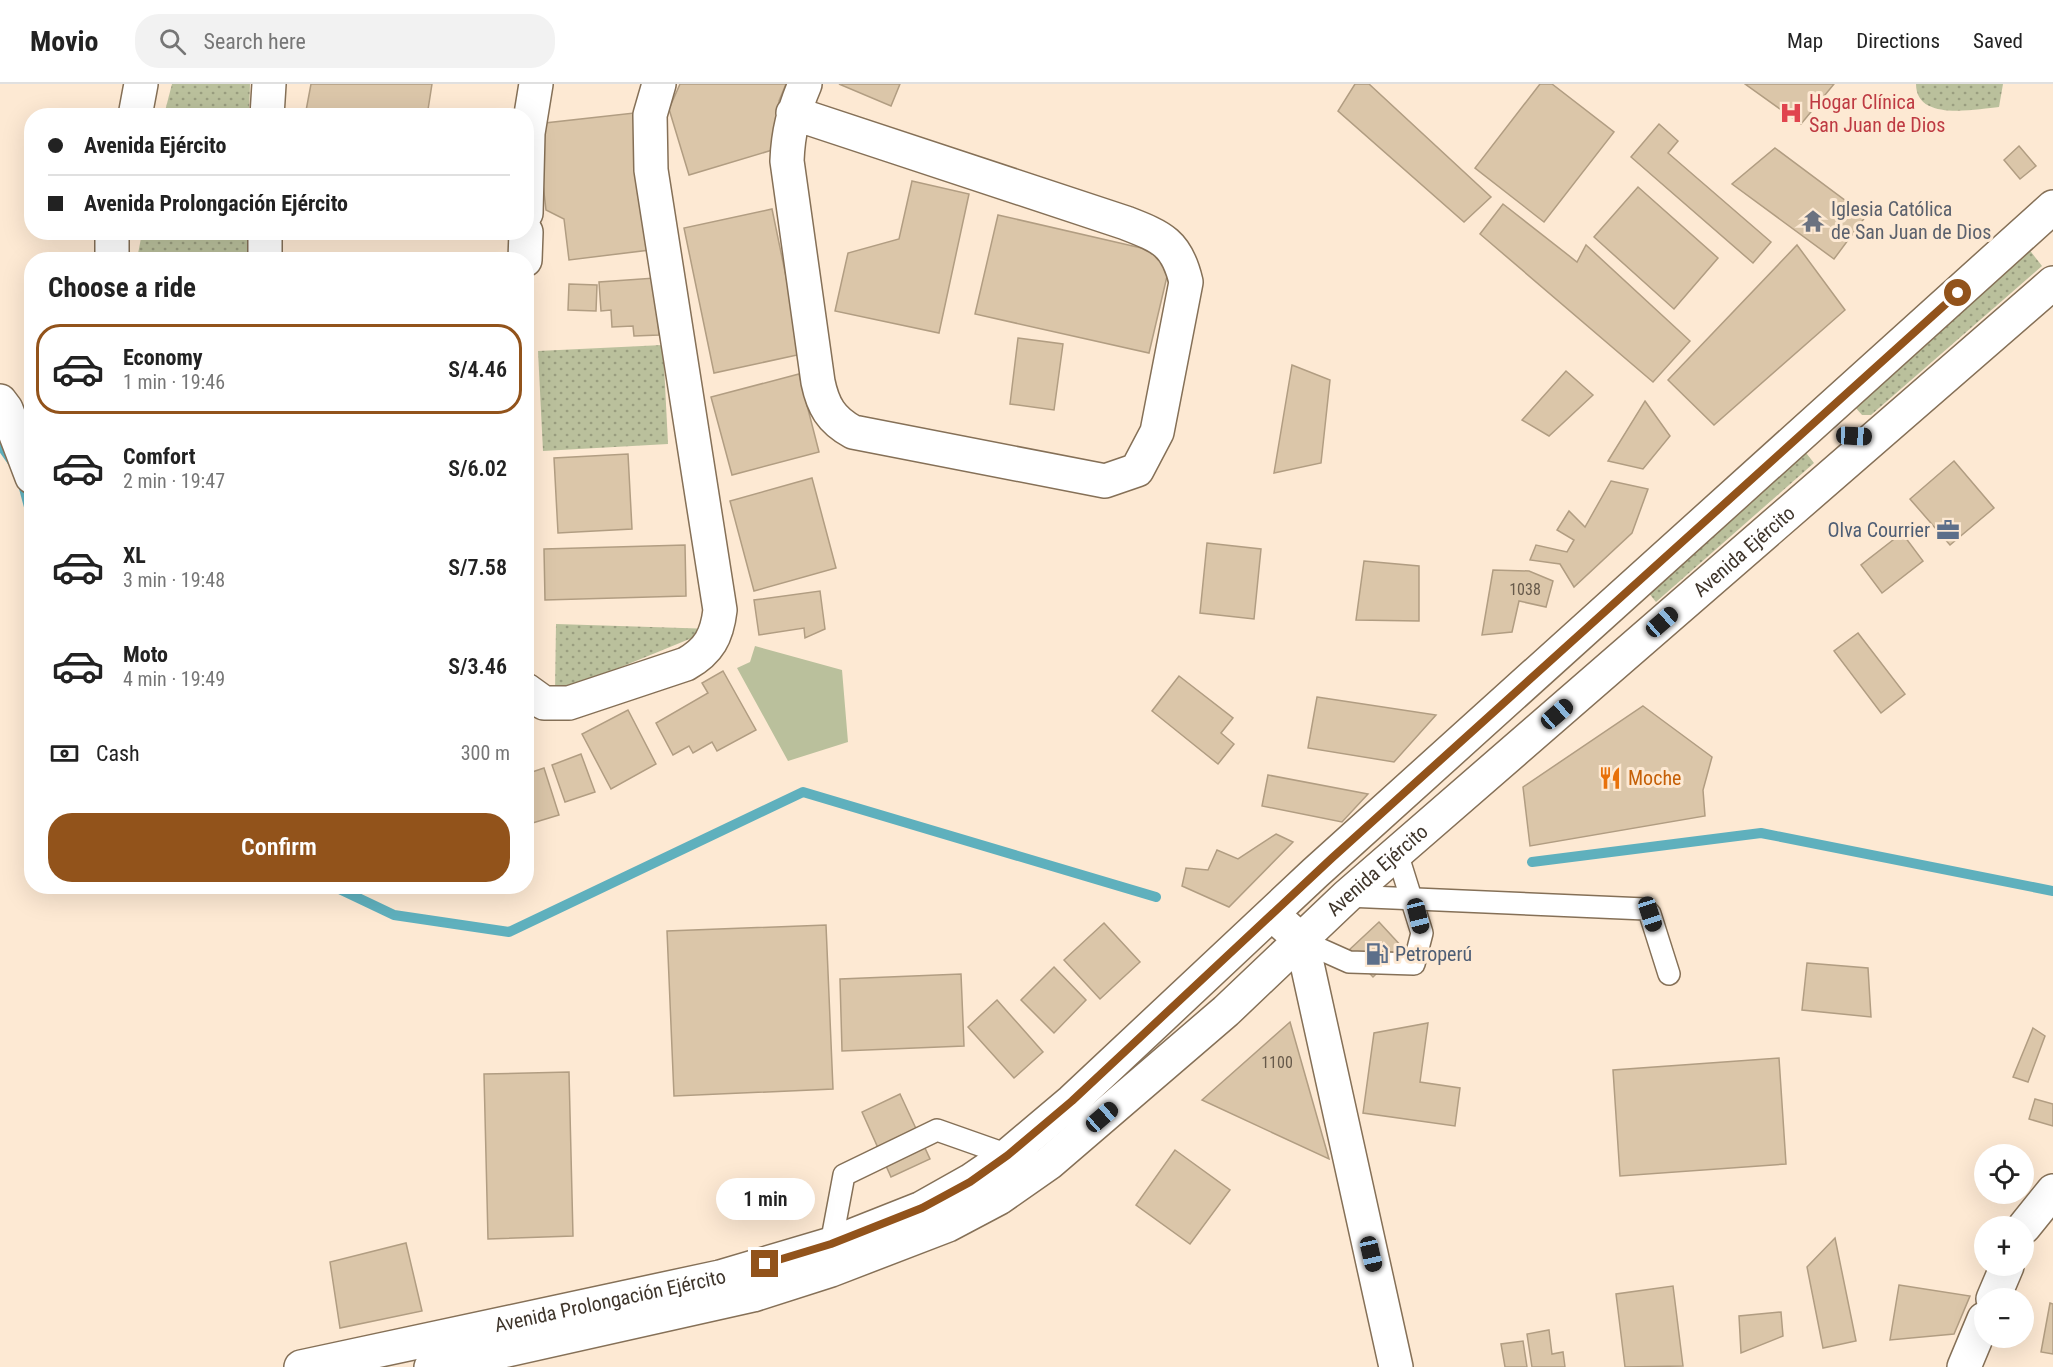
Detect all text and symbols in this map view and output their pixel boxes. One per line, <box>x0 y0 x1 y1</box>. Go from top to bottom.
search box <box>135 14 555 68</box>
text: Movio <box>30 25 99 58</box>
icon: search <box>156 25 189 58</box>
text: Search here <box>204 29 306 54</box>
text: Map <box>1787 29 1823 53</box>
text: Directions <box>1856 29 1940 53</box>
text: Saved <box>1973 29 2023 53</box>
place label: Hogar Clínica San Juan de Dios <box>1809 90 1945 137</box>
hospital icon: Hogar Clínica San Juan de Dios <box>1778 100 1804 126</box>
text: Avenida Ejército <box>84 133 226 158</box>
text: Avenida Prolongación Ejército <box>84 191 348 216</box>
place label: Iglesia Católica de San Juan de Dios <box>1831 197 1991 244</box>
temple icon: Iglesia Católica de San Juan de Dios <box>1800 208 1826 234</box>
text: Choose a ride <box>48 272 196 304</box>
route start <box>1944 279 1971 306</box>
icon: car <box>51 342 105 396</box>
text: Economy <box>123 345 203 370</box>
text: S/4.46 <box>448 357 507 382</box>
text: 1 min · 19:46 <box>123 370 225 394</box>
car <box>1836 426 1872 446</box>
icon: car <box>51 441 105 495</box>
text: Comfort <box>123 444 196 469</box>
text: S/6.02 <box>448 456 507 481</box>
text: 2 min · 19:47 <box>123 469 225 493</box>
street label: Avenida Ejército <box>1688 501 1800 602</box>
office icon: Olva Courrier <box>1935 517 1961 543</box>
place label: Olva Courrier <box>1828 518 1930 542</box>
icon: car <box>51 540 105 594</box>
text: XL <box>123 543 146 568</box>
text: S/7.58 <box>448 555 507 580</box>
text: 3 min · 19:48 <box>123 568 225 592</box>
house number: 1038 <box>1509 580 1541 599</box>
car <box>1643 603 1681 641</box>
icon: car <box>51 639 105 693</box>
text: Moto <box>123 642 168 667</box>
text: S/3.46 <box>448 654 507 679</box>
text: 4 min · 19:49 <box>123 667 225 691</box>
car <box>1538 695 1576 733</box>
icon: cash <box>48 737 81 770</box>
text: Cash <box>96 741 140 766</box>
text: 300 m <box>461 741 510 765</box>
restaurant icon: Moche <box>1597 765 1623 791</box>
place label: Moche <box>1628 766 1681 790</box>
button: Confirm <box>48 813 510 882</box>
street label: Avenida Ejército <box>1322 819 1433 921</box>
car <box>1636 894 1664 934</box>
car <box>1405 896 1431 936</box>
fuel station icon: Petroperú <box>1364 941 1390 967</box>
place label: Petroperú <box>1395 942 1472 966</box>
house number: 1100 <box>1261 1053 1293 1072</box>
car <box>1083 1098 1121 1136</box>
map controls <box>1974 1144 2034 1348</box>
button: locate <box>1974 1144 2034 1204</box>
callout: 1 min <box>716 1177 814 1219</box>
text: 1 min <box>743 1187 788 1211</box>
button: + <box>1974 1216 2034 1276</box>
car <box>1358 1234 1384 1274</box>
route end <box>751 1250 778 1277</box>
street label: Avenida Prolongación Ejército <box>492 1264 728 1337</box>
button: − <box>1974 1288 2034 1348</box>

